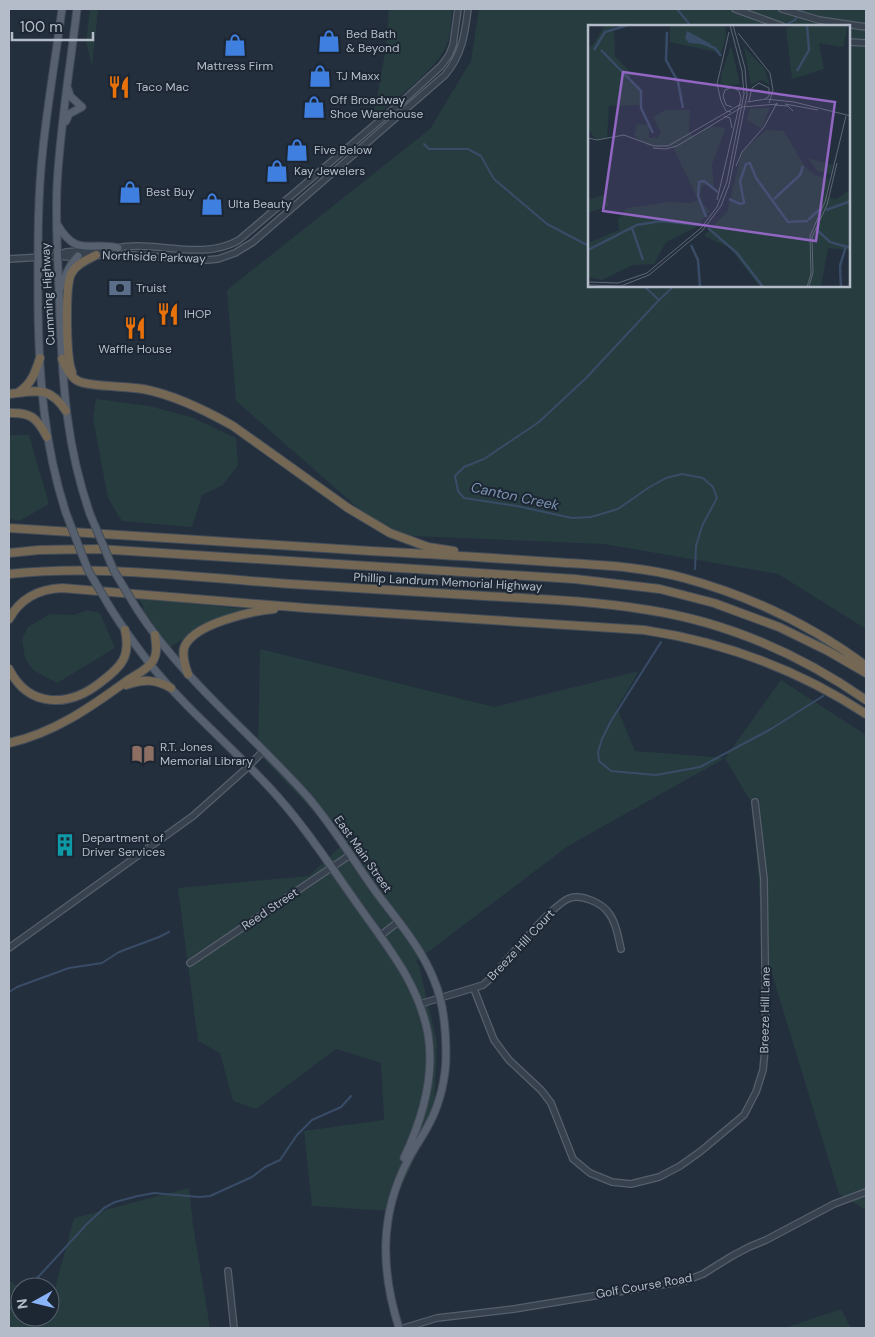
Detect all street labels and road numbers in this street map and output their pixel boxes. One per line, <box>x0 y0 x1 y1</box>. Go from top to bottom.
street label: Cumming Highway <box>37 242 59 346</box>
street label: Northside Parkway <box>102 247 206 267</box>
street label: Phillip Landrum Memorial Highway <box>353 569 543 595</box>
street label: East Main Street <box>330 812 396 896</box>
street label: Reed Street <box>239 884 302 934</box>
street label: Breeze Hill Court <box>484 906 558 984</box>
street label: Breeze Hill Lane <box>756 966 774 1054</box>
street label: Golf Course Road <box>595 1270 693 1302</box>

